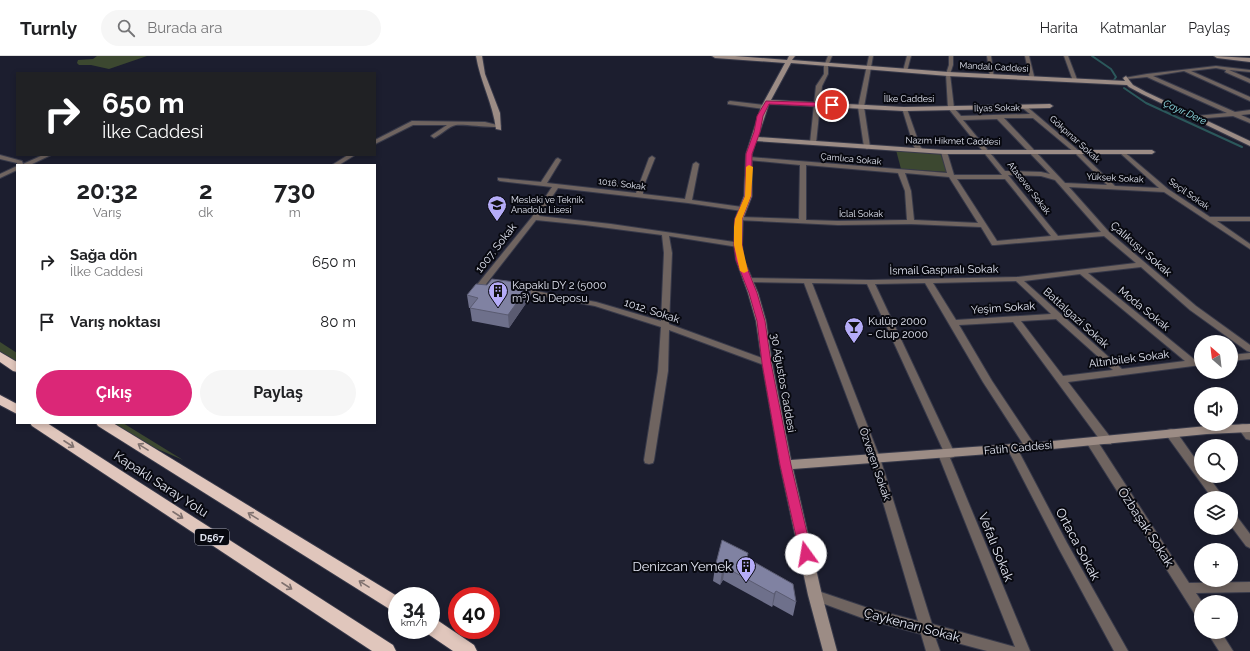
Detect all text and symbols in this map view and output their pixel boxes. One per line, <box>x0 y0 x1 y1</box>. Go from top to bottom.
search box <box>101 10 381 46</box>
text: Turnly <box>20 17 77 39</box>
icon: search <box>115 17 137 39</box>
text: Burada ara <box>147 19 222 37</box>
text: Harita <box>1040 20 1078 36</box>
text: Katmanlar <box>1100 20 1166 36</box>
text: Paylaş <box>1188 20 1230 36</box>
street label: Mandalı Caddesi <box>959 60 1029 74</box>
text: 650 m <box>102 87 185 120</box>
icon: right <box>36 88 88 140</box>
pin <box>815 88 849 122</box>
street label: İlke Caddesi <box>884 93 934 104</box>
icon: arrive <box>821 94 843 116</box>
water label: Çayır Dere <box>1162 97 1209 127</box>
street label: İlyas Sokak <box>974 102 1020 113</box>
street label: Gökpınar Sokak <box>1048 114 1103 165</box>
text: İlke Caddesi <box>102 121 203 142</box>
street label: Nazım Hikmet Caddesi <box>906 135 1001 147</box>
street label: Çamlıca Sokak <box>820 151 882 167</box>
street label: Atasever Sokak <box>1005 160 1053 216</box>
street label: Yüksek Sokak <box>1086 172 1144 185</box>
text: 20:32 <box>77 176 138 205</box>
text: 2 <box>199 176 213 205</box>
text: 730 <box>274 176 315 205</box>
street label: 1016. Sokak <box>598 176 647 192</box>
street label: Seçil Sokak <box>1167 176 1211 212</box>
school or university icon: Mesleki ve Teknik Anadolu Lisesi <box>486 194 508 222</box>
place label: Mesleki ve Teknik Anadolu Lisesi <box>511 195 584 215</box>
text: Varış <box>93 205 122 220</box>
text: dk <box>198 205 213 220</box>
text: m <box>289 205 301 220</box>
street label: İclal Sokak <box>839 208 883 219</box>
street label: Çalıkuşu Sokak <box>1108 219 1174 279</box>
street label: 1007. Sokak <box>473 221 519 275</box>
text: Sağa dön <box>70 246 137 264</box>
icon: right <box>36 251 58 273</box>
text: 650 m <box>312 253 356 271</box>
street label: İsmail Gaspıralı Sokak <box>889 263 999 277</box>
text: İlke Caddesi <box>70 264 143 279</box>
place label: Kapaklı DY 2 (5000 m³) Su Deposu <box>512 279 607 305</box>
building icon: Kapaklı DY 2 (5000 m³) Su Deposu <box>487 280 509 308</box>
street label: Moda Sokak <box>1116 284 1173 334</box>
street label: Battalgazi Sokak <box>1040 285 1112 351</box>
street label: 1012. Sokak <box>623 296 682 326</box>
street label: Yeşim Sokak <box>971 299 1036 317</box>
icon: arrive <box>36 311 58 333</box>
text: Varış noktası <box>70 313 161 331</box>
text: 80 m <box>320 313 356 331</box>
place label: Kulüp 2000 - Clup 2000 <box>868 315 928 341</box>
bar icon: Kulüp 2000 - Clup 2000 <box>843 316 865 344</box>
street label: 30 Ağustos Caddesi <box>768 332 798 434</box>
north arrow <box>1194 335 1238 379</box>
map controls <box>1194 335 1238 639</box>
street label: Altınbilek Sokak <box>1088 348 1170 370</box>
button: Çıkış <box>36 370 192 416</box>
button: Paylaş <box>200 370 356 416</box>
button: sound <box>1194 387 1238 431</box>
street label: Özveren Sokak <box>856 426 894 502</box>
street label: Fatih Caddesi <box>983 439 1053 457</box>
button: search <box>1194 439 1238 483</box>
one-way arrow <box>63 441 75 449</box>
one-way arrow <box>137 443 149 451</box>
street label: Kapaklı Saray Yolu <box>111 448 211 520</box>
street label: Özbaşak Sokak <box>1115 484 1178 569</box>
button: layers <box>1194 491 1238 535</box>
street label: Ortaca Sokak <box>1053 505 1103 583</box>
street label: Vefalı Sokak <box>975 510 1017 584</box>
one-way arrow <box>172 512 184 520</box>
one-way arrow <box>248 512 259 520</box>
road number: D567 <box>195 529 229 545</box>
position arrow <box>785 533 827 575</box>
button: + <box>1194 543 1238 587</box>
building icon: Denizcan Yemek <box>735 555 757 583</box>
place label: Denizcan Yemek <box>632 559 732 574</box>
one-way arrow <box>358 580 370 588</box>
one-way arrow <box>281 582 292 590</box>
speed limit sign: 40 <box>448 587 500 639</box>
button: − <box>1194 595 1238 639</box>
text: 34 <box>403 596 425 620</box>
street label: Çaykenarı Sokak <box>862 605 962 645</box>
text: km/h <box>401 617 427 628</box>

